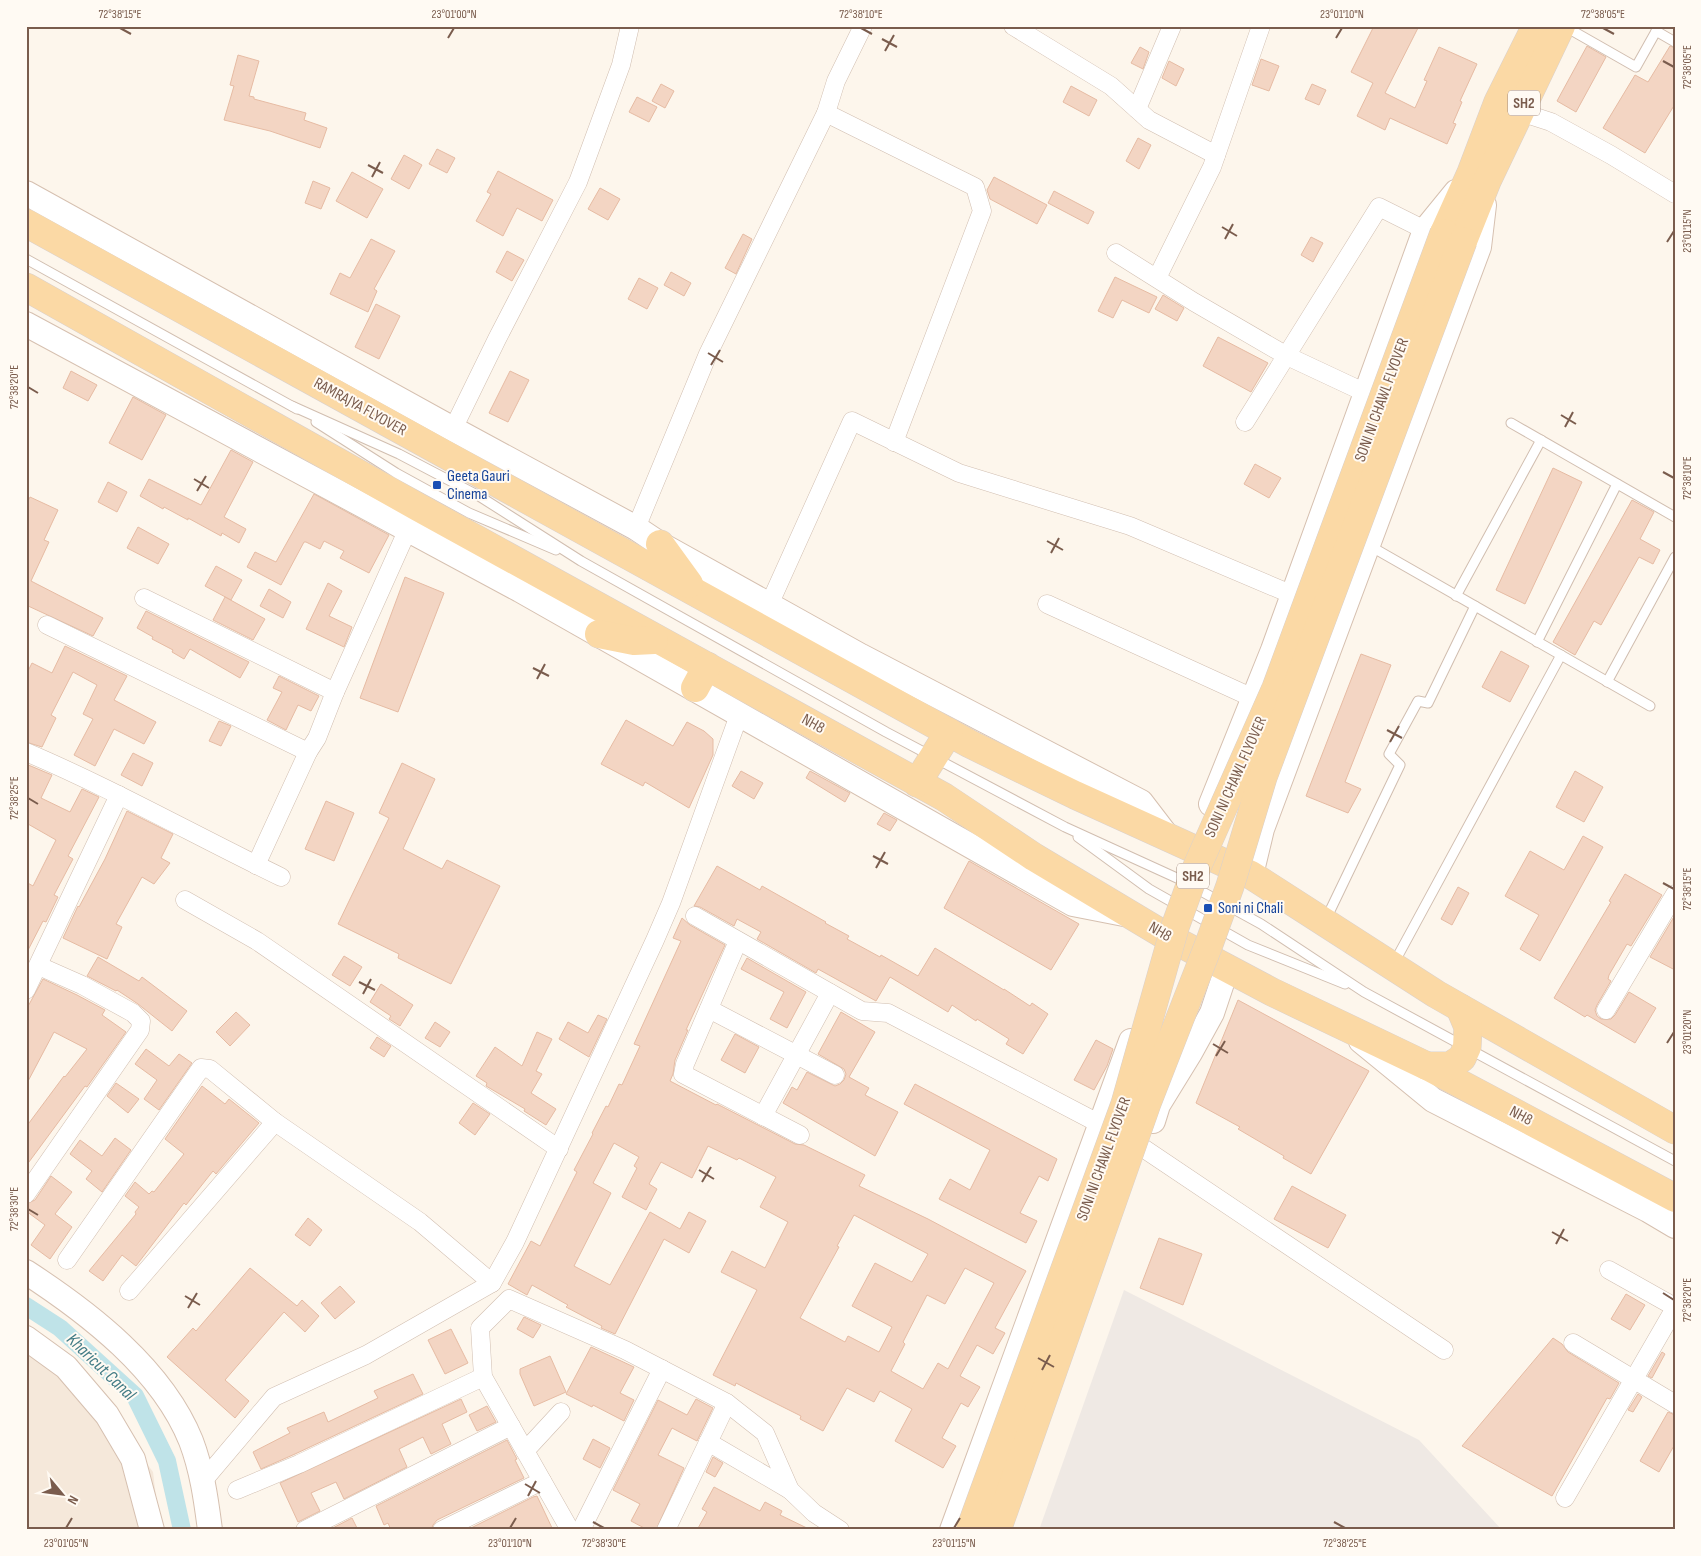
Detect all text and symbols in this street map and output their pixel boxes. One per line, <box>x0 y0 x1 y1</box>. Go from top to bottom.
text: 72°38'15"E <box>99 7 141 22</box>
text: 23°01'00"N <box>431 7 477 22</box>
text: 72°38'10"E <box>839 7 883 22</box>
text: 23°01'10"N <box>1320 7 1364 22</box>
text: 72°38'05"E <box>1581 7 1625 22</box>
text: 72°38'05"E <box>1680 45 1695 89</box>
road number: SH2 <box>1508 90 1540 116</box>
text: 23°01'15"N <box>1680 209 1695 253</box>
street label: SONI NI CHAWL FLYOVER <box>1351 335 1413 465</box>
text: 72°38'20"E <box>7 365 22 409</box>
street label: RAMRAJYA FLYOVER <box>310 374 410 440</box>
text: 72°38'10"E <box>1680 456 1695 500</box>
place label: Geeta Gauri Cinema <box>447 467 510 504</box>
marker: Geeta Gauri Cinema <box>431 479 443 491</box>
street label: NH8 <box>798 710 828 738</box>
street label: SONI NI CHAWL FLYOVER <box>1201 714 1271 840</box>
text: 72°38'25"E <box>7 776 22 820</box>
road number: SH2 <box>1177 864 1209 888</box>
text: 72°38'15"E <box>1680 868 1695 910</box>
place label: Soni ni Chali <box>1218 899 1283 918</box>
marker: Soni ni Chali <box>1202 902 1214 914</box>
street label: NH8 <box>1145 918 1175 946</box>
text: 23°01'20"N <box>1680 1010 1695 1054</box>
street label: SONI NI CHAWL FLYOVER <box>1073 1094 1135 1224</box>
street label: NH8 <box>1506 1102 1536 1130</box>
text: 72°38'30"E <box>7 1187 22 1231</box>
text: 72°38'20"E <box>1680 1278 1695 1322</box>
water label: Kharicut Canal <box>62 1329 140 1405</box>
north arrow <box>38 1468 88 1518</box>
text: N <box>64 1493 82 1507</box>
text: 23°01'05"N <box>44 1536 88 1551</box>
text: 23°01'10"N <box>488 1536 532 1551</box>
text: 72°38'30"E <box>582 1536 626 1551</box>
text: 23°01'15"N <box>932 1536 976 1551</box>
text: 72°38'25"E <box>1323 1536 1367 1551</box>

